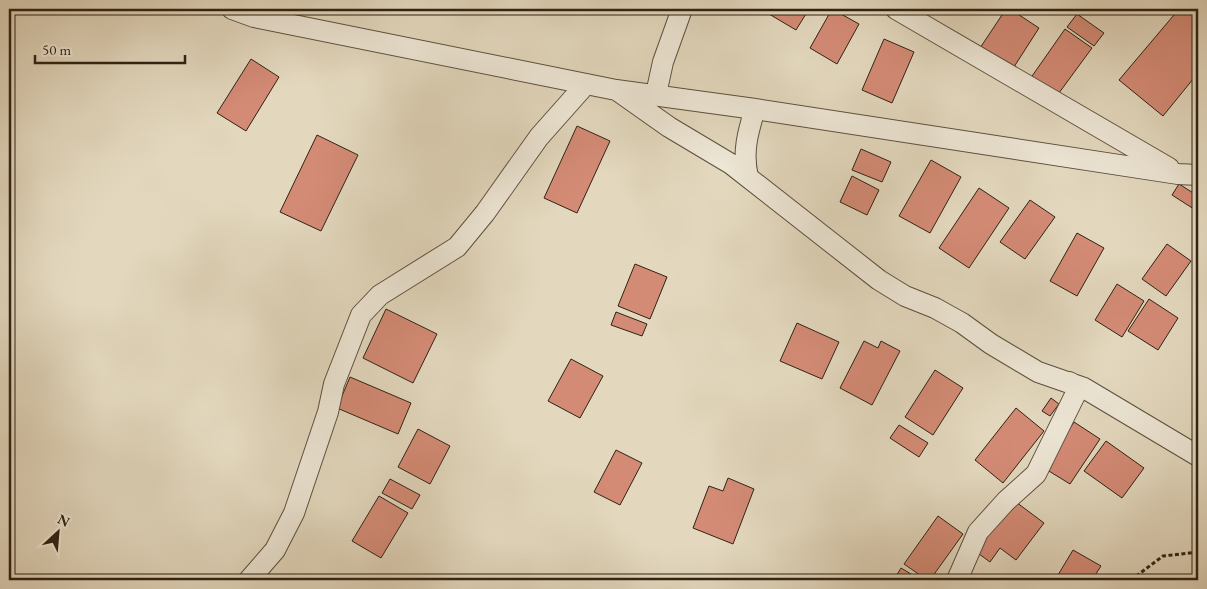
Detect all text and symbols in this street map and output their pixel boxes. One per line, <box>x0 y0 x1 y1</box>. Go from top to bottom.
scale bar <box>35 32 185 64</box>
text: 50 m <box>42 40 71 59</box>
north arrow <box>32 506 82 556</box>
text: N <box>55 510 73 531</box>

